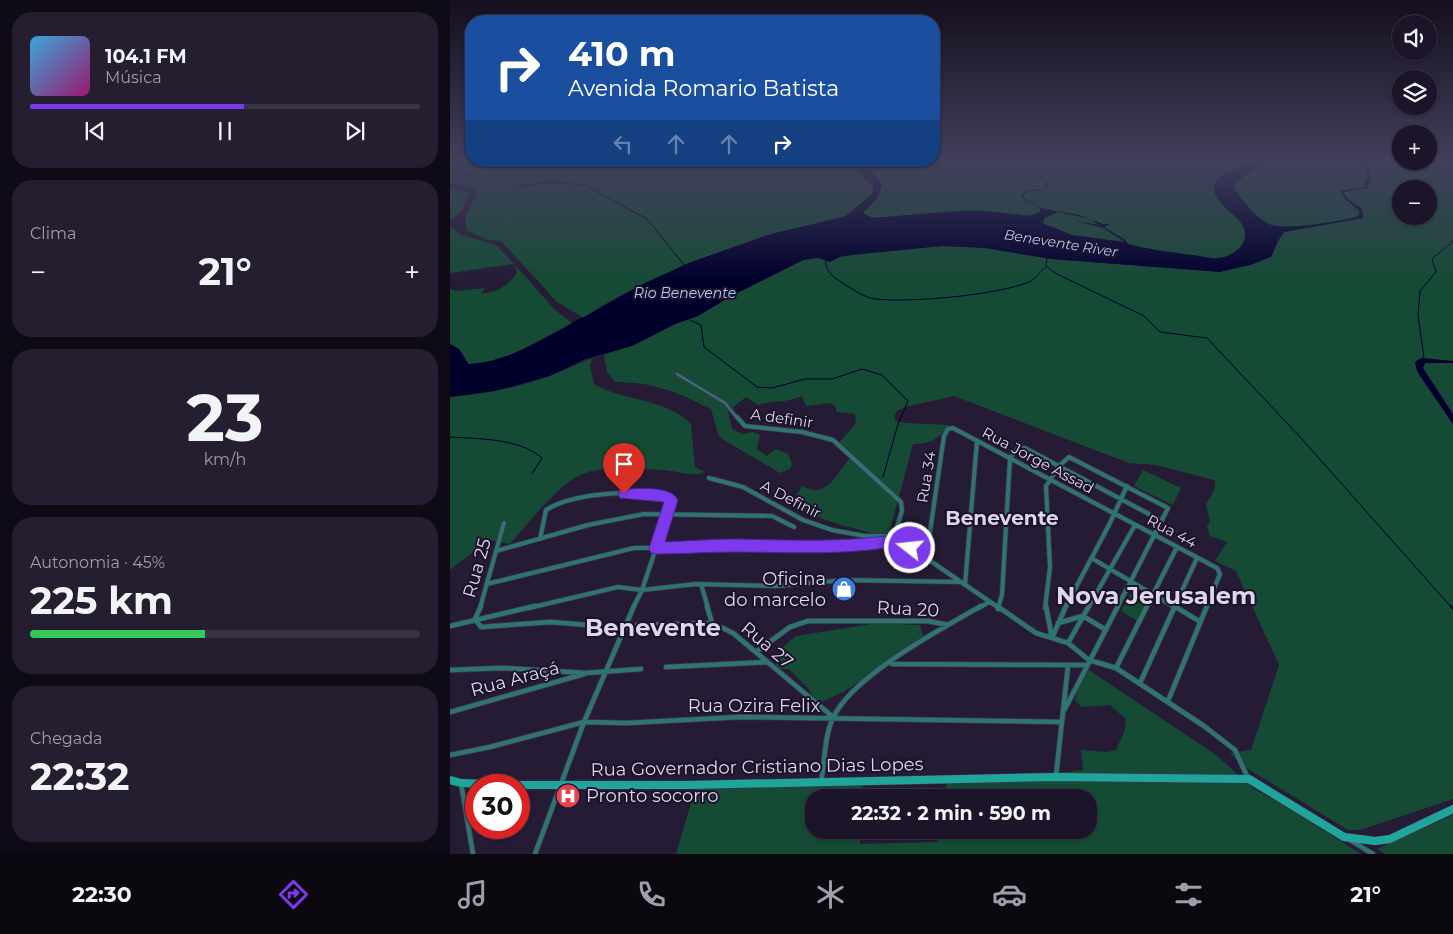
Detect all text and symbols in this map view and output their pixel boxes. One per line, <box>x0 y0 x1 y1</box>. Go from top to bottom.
map controls <box>1392 15 1437 225</box>
button: sound <box>1392 15 1437 60</box>
text: 410 m <box>568 32 675 75</box>
icon: right <box>485 35 550 100</box>
text: 104.1 FM <box>105 45 187 68</box>
text: Música <box>105 68 162 87</box>
button: layers <box>1392 70 1437 115</box>
text: Avenida Romario Batista <box>568 75 839 102</box>
icon: previous <box>81 117 109 145</box>
icon: pause <box>211 117 239 145</box>
icon: next <box>341 117 369 145</box>
button: + <box>1392 125 1437 170</box>
icon: left <box>609 130 637 158</box>
icon: ahead <box>662 130 690 158</box>
icon: ahead <box>715 130 743 158</box>
icon: right <box>768 130 796 158</box>
button: − <box>1392 180 1437 225</box>
text: Clima <box>30 224 76 243</box>
water label: Benevente River <box>1003 225 1120 261</box>
text: 21° <box>198 248 252 295</box>
text: − <box>30 255 46 289</box>
text: + <box>404 255 420 289</box>
water label: Rio Benevente <box>634 284 736 302</box>
text: 23 <box>187 378 263 457</box>
street label: A definir <box>749 404 815 432</box>
street label: Rua Jorge Assad <box>979 422 1097 498</box>
pin <box>603 443 645 494</box>
text: km/h <box>204 450 246 469</box>
icon: arrive <box>610 450 638 478</box>
street label: Rua 34 <box>913 450 939 504</box>
street label: A Definir <box>758 476 824 522</box>
district label: Benevente <box>945 506 1059 530</box>
street label: Rua 44 <box>1144 510 1200 552</box>
position arrow <box>883 521 935 573</box>
street label: Rua 25 <box>458 536 496 600</box>
text: Autonomia · 45% <box>30 553 165 572</box>
place label: Oficina do marcelo <box>724 568 826 611</box>
shop icon: Oficina do marcelo <box>831 576 857 602</box>
text: 225 km <box>30 577 173 624</box>
district label: Nova Jerusalem <box>1056 581 1256 610</box>
street label: Rua 20 <box>876 596 940 622</box>
district label: Benevente <box>585 613 721 642</box>
street label: Rua 27 <box>736 617 798 673</box>
street label: Rua Araçá <box>468 657 562 701</box>
street label: Rua Ozira Felix <box>688 695 821 717</box>
text: Chegada <box>30 729 103 748</box>
text: 22:32 <box>30 753 130 800</box>
street label: Rua Governador Cristiano Dias Lopes <box>590 753 924 781</box>
speed limit sign: 30 <box>465 774 530 839</box>
hospital icon: Pronto socorro <box>555 783 581 809</box>
place label: Pronto socorro <box>586 785 719 807</box>
text: 22:32 · 2 min · 590 m <box>851 802 1051 825</box>
icon: directions <box>276 877 311 912</box>
icon: music <box>455 877 490 912</box>
icon: phone <box>634 877 669 912</box>
icon: climate <box>813 877 848 912</box>
icon: car <box>992 877 1027 912</box>
icon: filters <box>1171 877 1206 912</box>
text: 22:30 <box>72 881 132 908</box>
text: 21° <box>1350 881 1381 908</box>

